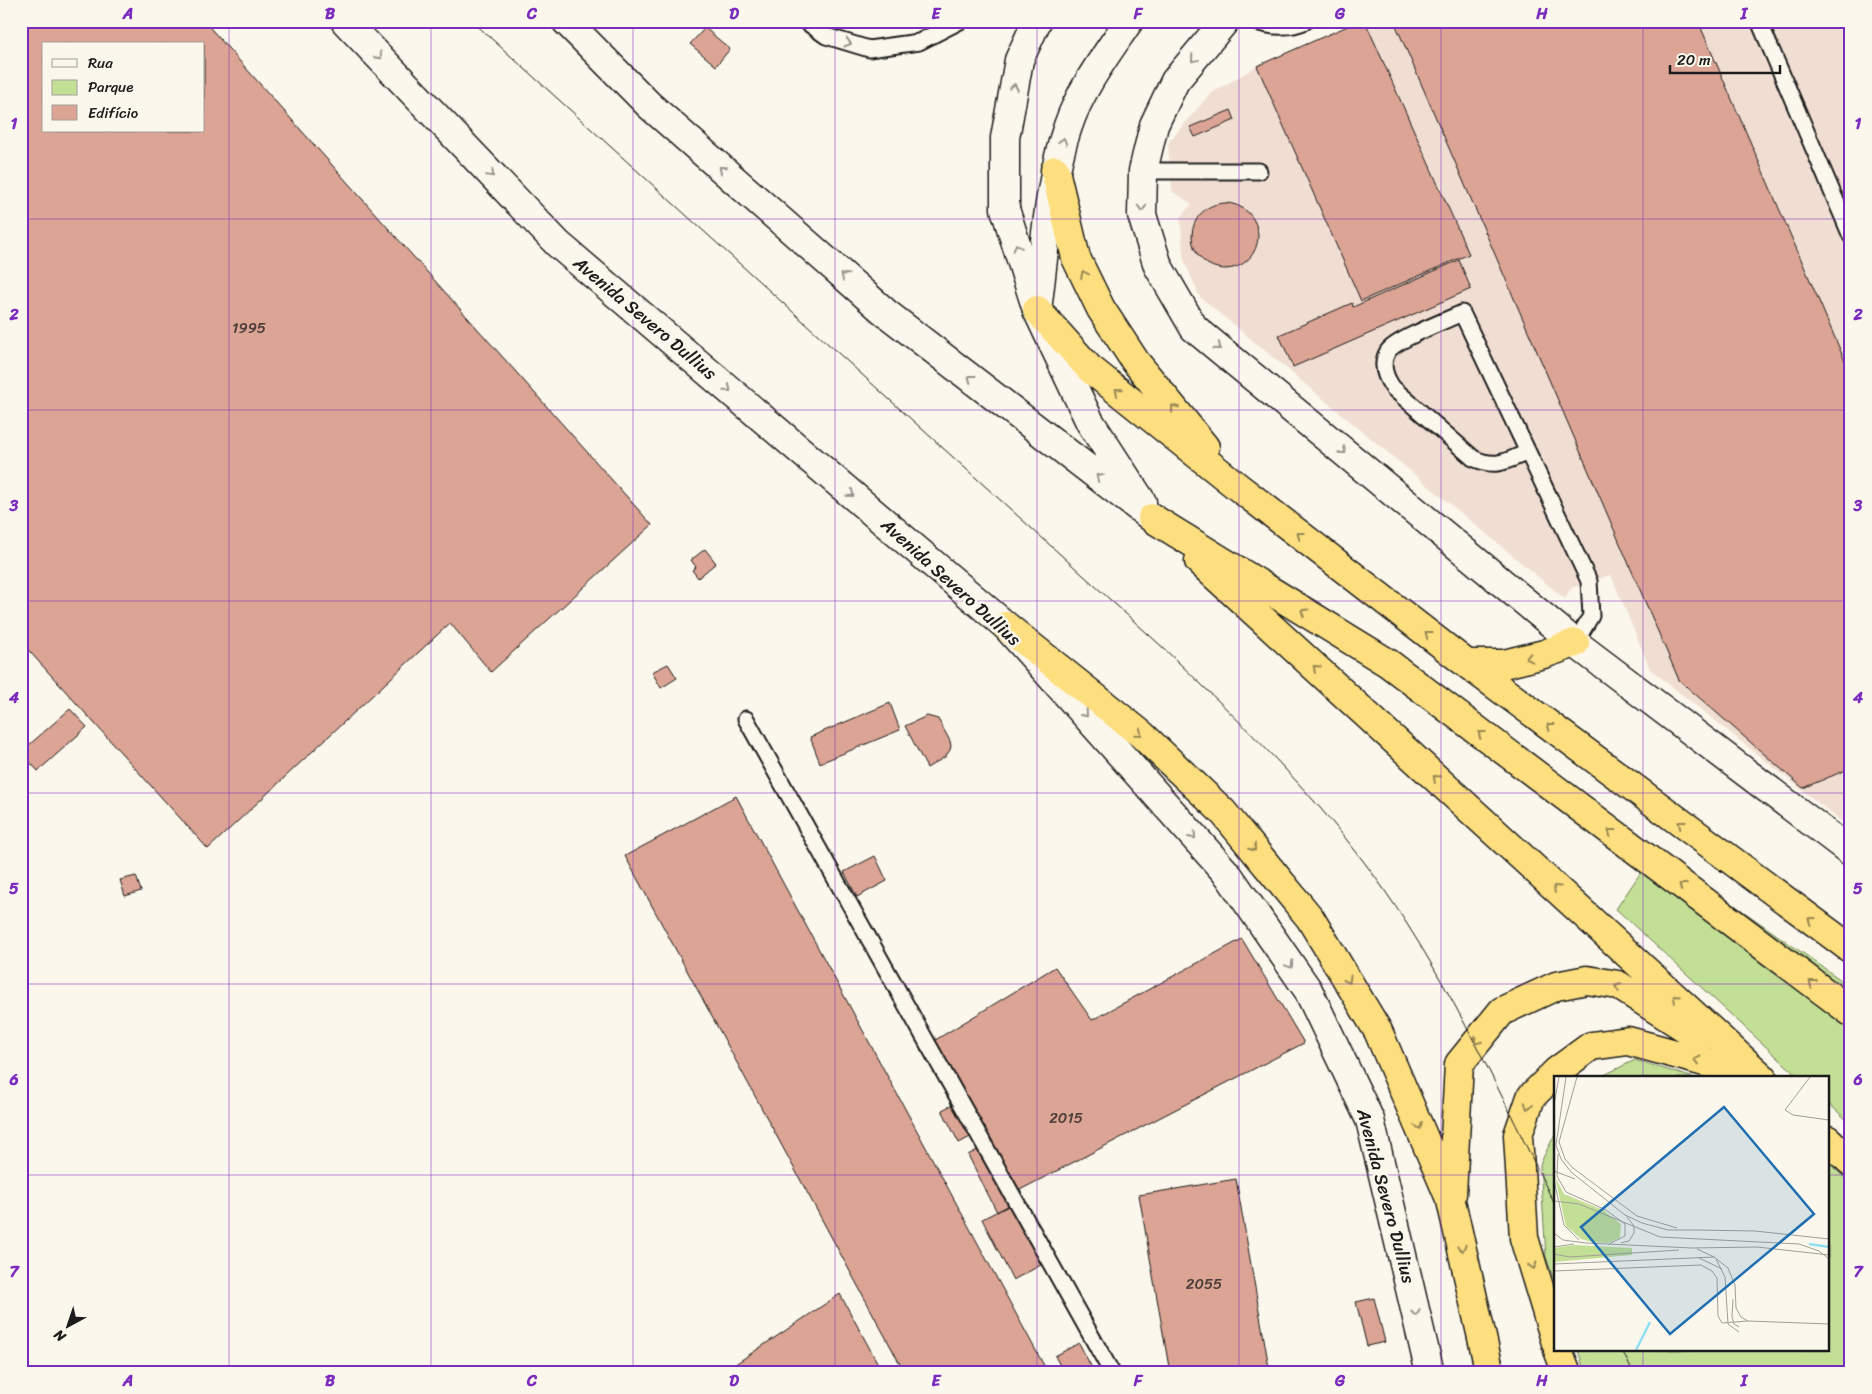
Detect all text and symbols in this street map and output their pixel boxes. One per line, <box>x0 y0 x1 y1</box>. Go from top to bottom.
text: A <box>122 0 133 28</box>
text: B <box>325 0 336 28</box>
text: C <box>526 0 538 28</box>
text: D <box>729 0 739 28</box>
text: E <box>932 0 942 28</box>
text: F <box>1133 0 1144 28</box>
text: G <box>1334 0 1346 28</box>
text: H <box>1535 0 1548 28</box>
text: I <box>1740 0 1749 28</box>
one-way arrow <box>843 37 851 47</box>
legend <box>42 42 205 132</box>
scale bar <box>1670 42 1780 74</box>
text: 20 m <box>1677 47 1711 73</box>
text: Rua <box>88 50 113 76</box>
one-way arrow <box>373 51 382 60</box>
one-way arrow <box>1190 53 1199 62</box>
text: Parque <box>88 74 133 100</box>
one-way arrow <box>1009 83 1019 91</box>
text: Edifício <box>88 100 139 126</box>
text: 1 <box>11 109 18 138</box>
text: 1 <box>1855 109 1862 138</box>
one-way arrow <box>1058 137 1068 146</box>
one-way arrow <box>719 166 728 175</box>
one-way arrow <box>485 168 494 177</box>
one-way arrow <box>1137 204 1147 212</box>
one-way arrow <box>1013 243 1023 251</box>
street label: Avenida Severo Dullius <box>565 247 725 389</box>
one-way arrow <box>1080 270 1090 279</box>
one-way arrow <box>841 273 850 282</box>
text: 2 <box>8 300 19 329</box>
text: 2 <box>1852 300 1863 329</box>
house number: 1995 <box>232 315 266 341</box>
one-way arrow <box>1212 342 1221 351</box>
one-way arrow <box>968 376 977 384</box>
one-way arrow <box>722 383 731 392</box>
one-way arrow <box>1114 388 1123 397</box>
one-way arrow <box>1171 405 1180 414</box>
one-way arrow <box>1337 445 1346 453</box>
one-way arrow <box>1096 475 1105 483</box>
one-way arrow <box>846 489 855 498</box>
text: 3 <box>9 491 19 520</box>
text: 3 <box>1853 491 1863 520</box>
street label: Avenida Severo Dullius <box>873 509 1029 655</box>
one-way arrow <box>1296 532 1306 541</box>
one-way arrow <box>1301 608 1310 618</box>
one-way arrow <box>1425 632 1434 640</box>
one-way arrow <box>1524 652 1533 663</box>
one-way arrow <box>1313 665 1322 674</box>
text: 4 <box>8 683 19 712</box>
text: 4 <box>1852 683 1863 712</box>
one-way arrow <box>1079 709 1088 718</box>
one-way arrow <box>1547 724 1556 732</box>
one-way arrow <box>1134 727 1143 736</box>
one-way arrow <box>1478 731 1487 739</box>
one-way arrow <box>1433 775 1442 784</box>
one-way arrow <box>1678 821 1687 829</box>
one-way arrow <box>1607 829 1617 838</box>
one-way arrow <box>1187 830 1196 839</box>
one-way arrow <box>1248 843 1257 852</box>
text: 5 <box>9 874 19 903</box>
text: 5 <box>1853 874 1863 903</box>
one-way arrow <box>1679 883 1688 891</box>
one-way arrow <box>1552 885 1561 894</box>
one-way arrow <box>1807 917 1817 926</box>
one-way arrow <box>1284 960 1294 969</box>
one-way arrow <box>1341 975 1351 984</box>
one-way arrow <box>1808 980 1818 989</box>
one-way arrow <box>1614 983 1623 993</box>
one-way arrow <box>1672 994 1681 1003</box>
one-way arrow <box>1475 1035 1483 1044</box>
one-way arrow <box>1692 1055 1701 1066</box>
text: 6 <box>8 1065 19 1094</box>
text: 6 <box>1852 1065 1863 1094</box>
inset map <box>1554 1076 1830 1352</box>
one-way arrow <box>1524 1102 1534 1110</box>
street label: Avenida Severo Dullius <box>1347 1104 1425 1288</box>
house number: 2015 <box>1049 1105 1083 1131</box>
one-way arrow <box>1413 1121 1424 1130</box>
one-way arrow <box>1456 1244 1467 1253</box>
text: 7 <box>9 1257 20 1286</box>
text: 7 <box>1853 1257 1864 1286</box>
one-way arrow <box>1527 1261 1537 1269</box>
house number: 2055 <box>1186 1271 1222 1297</box>
north arrow <box>42 1302 92 1352</box>
one-way arrow <box>1410 1308 1421 1317</box>
text: N <box>48 1323 72 1349</box>
text: A <box>122 1366 133 1394</box>
text: B <box>325 1366 336 1394</box>
text: C <box>526 1366 538 1394</box>
text: D <box>729 1366 739 1394</box>
text: E <box>932 1366 942 1394</box>
text: F <box>1133 1366 1144 1394</box>
text: G <box>1334 1366 1346 1394</box>
text: H <box>1535 1366 1548 1394</box>
text: I <box>1740 1366 1749 1394</box>

